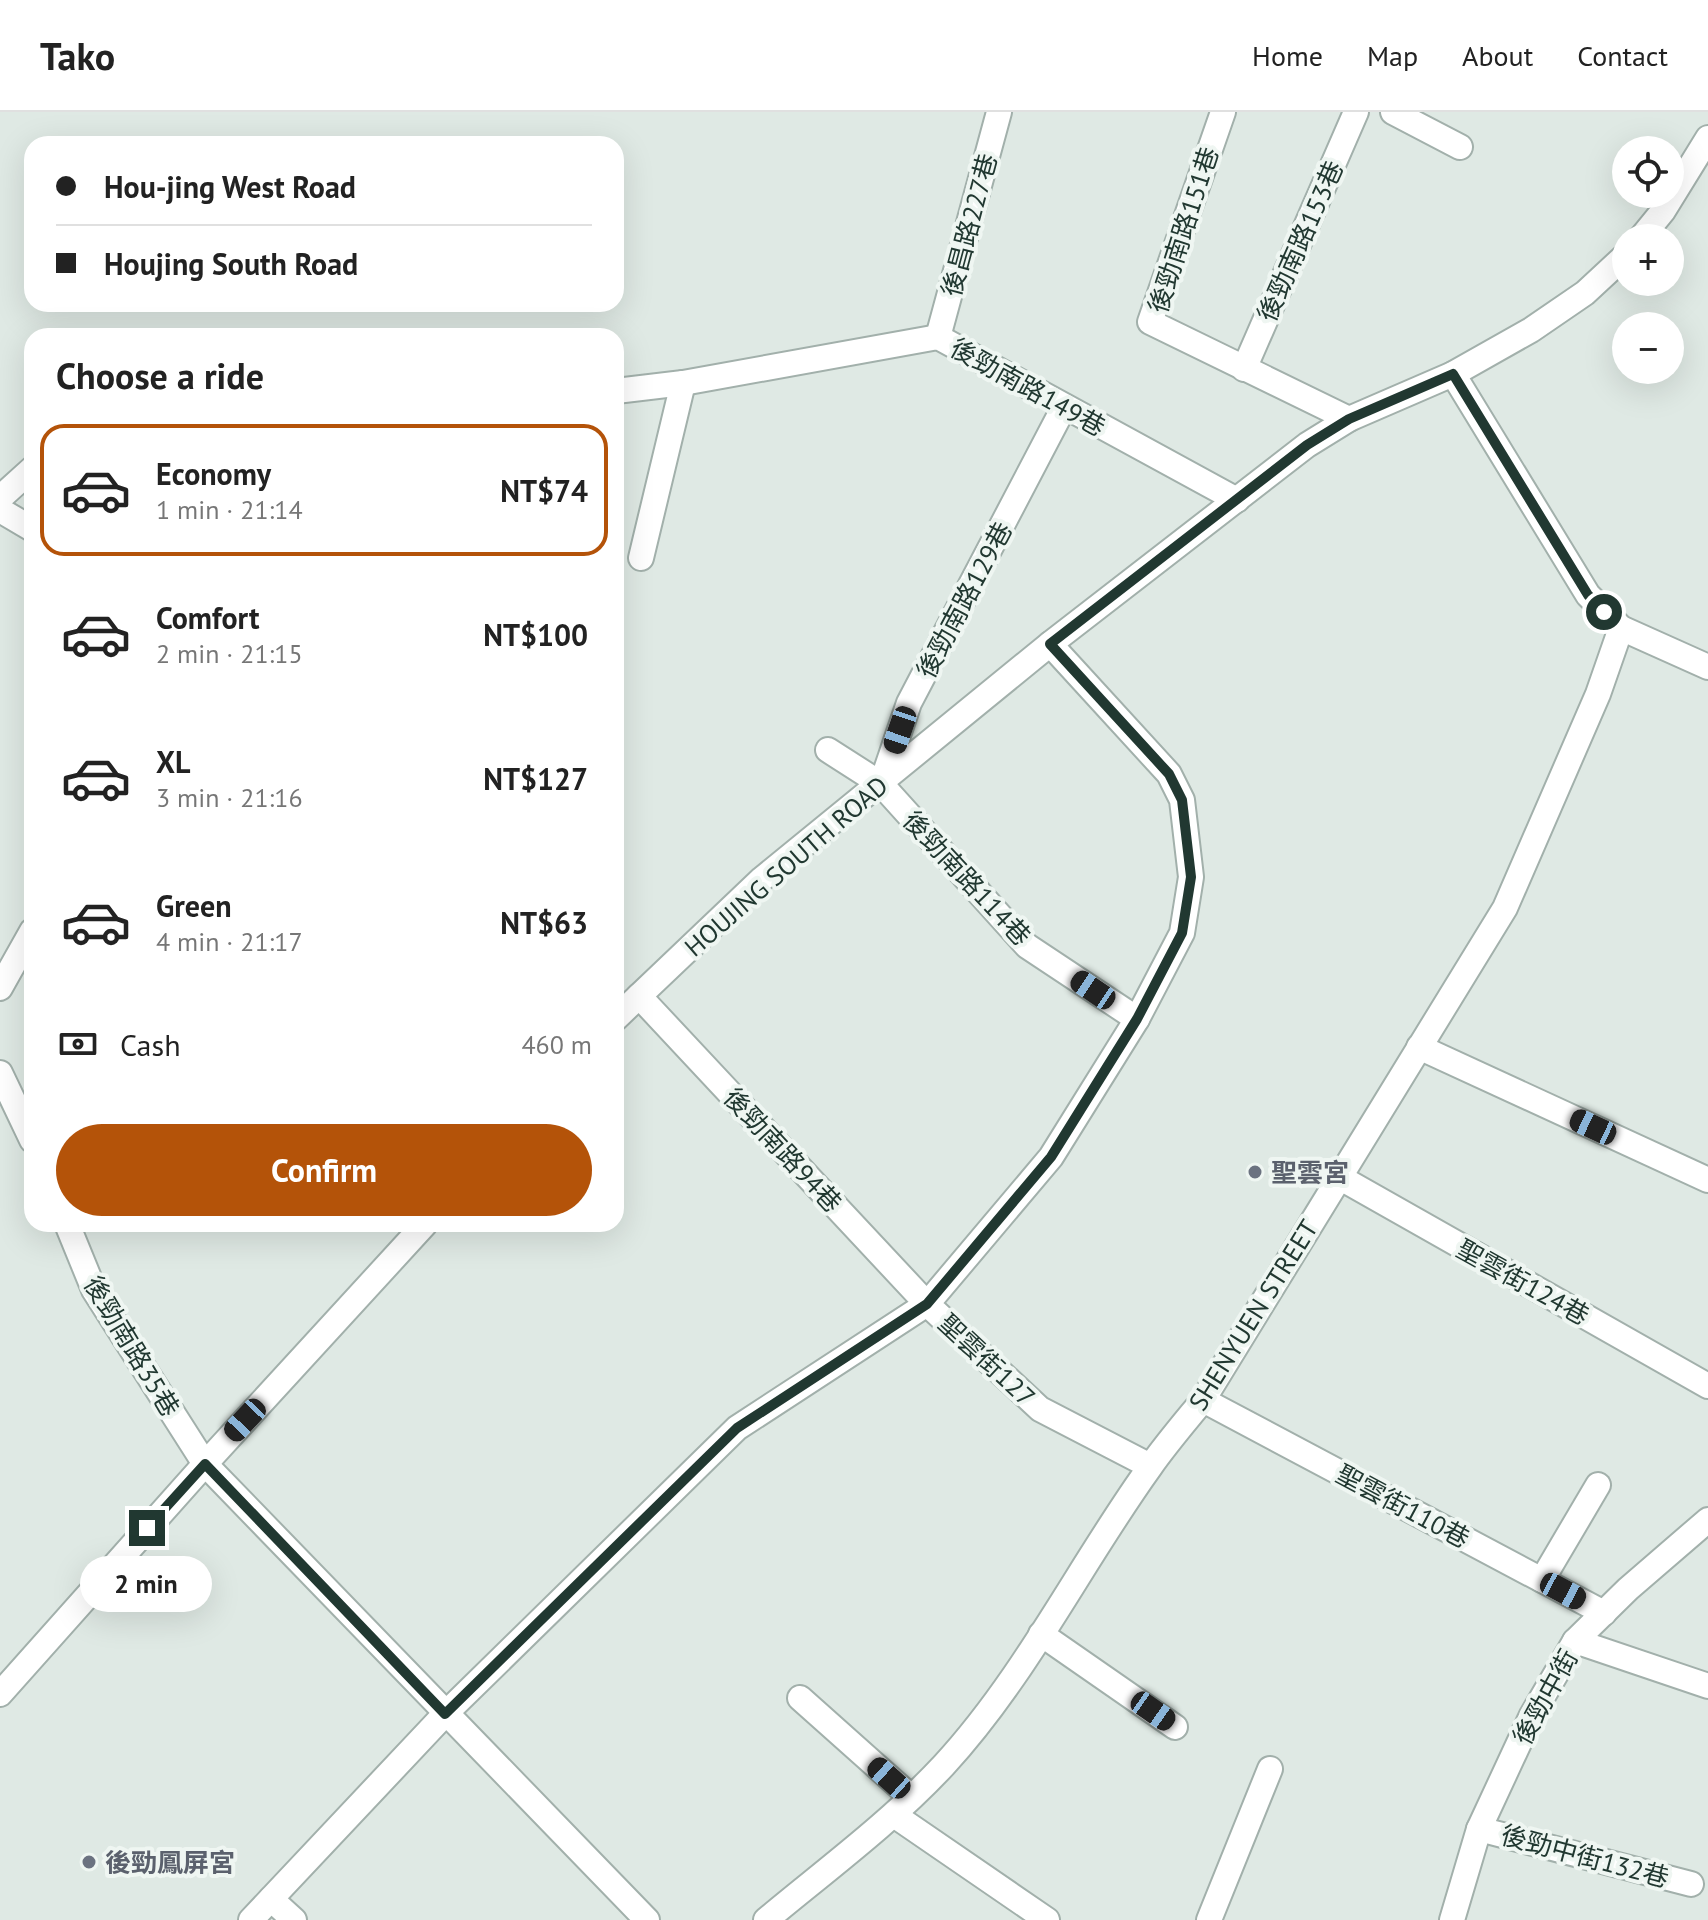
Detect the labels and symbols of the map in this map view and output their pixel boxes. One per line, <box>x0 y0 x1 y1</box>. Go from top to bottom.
street label: 後勁南路151巷 <box>1141 143 1225 317</box>
street label: 後昌路227巷 <box>934 150 1004 300</box>
street label: 後勁南路153巷 <box>1250 155 1350 327</box>
street label: 後勁南路149巷 <box>945 331 1111 443</box>
street label: 後勁南路129巷 <box>909 516 1019 684</box>
route start <box>1586 594 1622 630</box>
car <box>881 703 919 757</box>
street label: HOUJING SOUTH ROAD <box>678 769 894 963</box>
street label: 後勁南路114巷 <box>896 804 1038 952</box>
car <box>1066 967 1120 1013</box>
street label: 後勁南路94巷 <box>717 1081 849 1219</box>
car <box>1566 1106 1620 1148</box>
place label: 聖雲宮 <box>1271 1156 1349 1189</box>
marker: 聖雲宮 <box>1246 1163 1264 1181</box>
street label: SHENYUEN STREET <box>1181 1214 1325 1416</box>
street label: 聖雲街124巷 <box>1451 1232 1595 1332</box>
street label: 後勁南路35巷 <box>77 1270 187 1422</box>
street label: 聖雲街127 <box>932 1307 1042 1413</box>
car <box>220 1394 270 1446</box>
street label: 聖雲街110巷 <box>1331 1457 1475 1555</box>
route end <box>129 1510 165 1546</box>
callout: 2 min <box>81 1556 213 1612</box>
car <box>1536 1569 1590 1613</box>
street label: 後勁中街 <box>1505 1644 1585 1750</box>
car <box>1126 1687 1180 1735</box>
car <box>863 1753 915 1803</box>
street label: 後勁中街132巷 <box>1497 1818 1673 1894</box>
place label: 後勁鳳屏宮 <box>105 1846 235 1879</box>
marker: 後勁鳳屏宮 <box>80 1853 98 1871</box>

